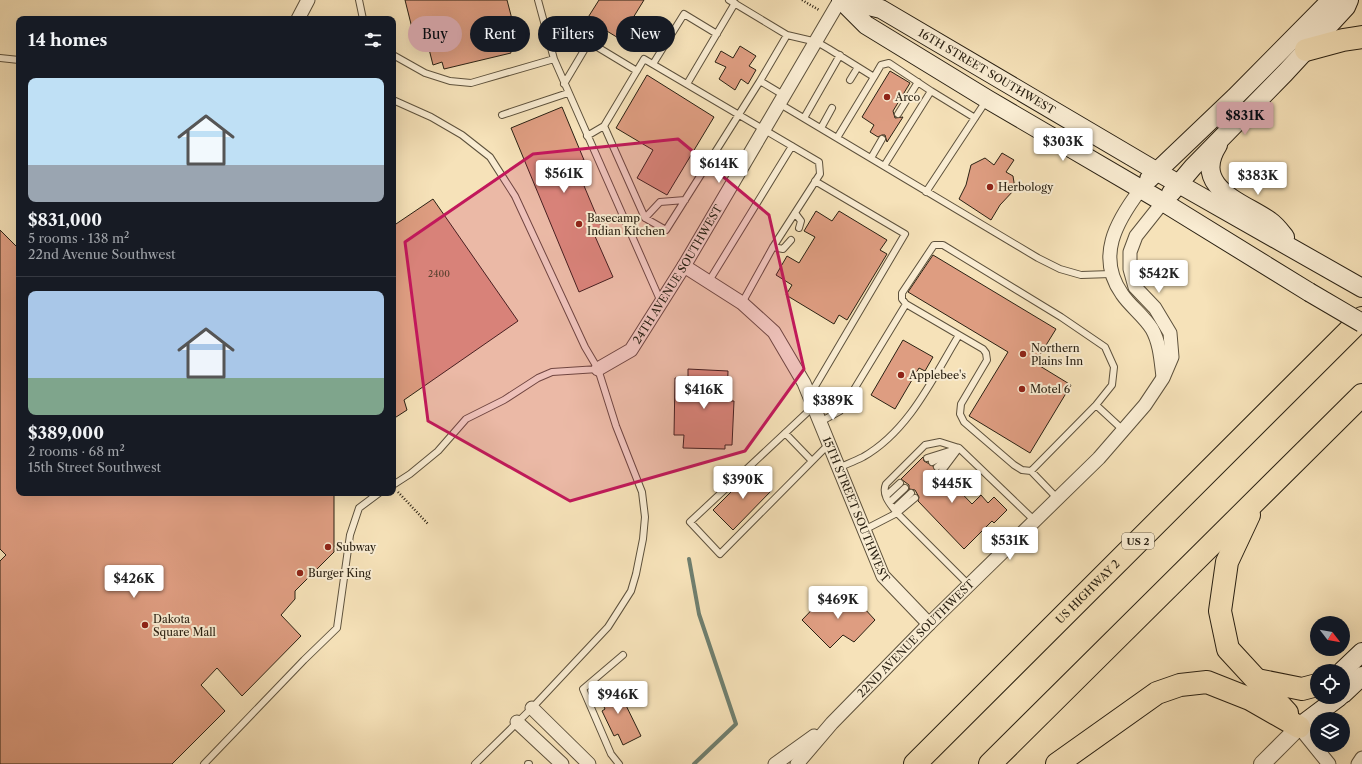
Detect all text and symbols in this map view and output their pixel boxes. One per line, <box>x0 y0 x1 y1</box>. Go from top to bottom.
chip: Buy <box>408 16 462 52</box>
chip: Rent <box>470 16 530 52</box>
chip: Filters <box>538 16 608 52</box>
chip: New <box>616 16 675 52</box>
street label: 16TH STREET SOUTHWEST <box>916 26 1059 118</box>
icon: filters <box>362 29 384 51</box>
text: 14 homes <box>28 30 107 50</box>
place label: Arco <box>894 90 920 104</box>
marker: Arco <box>882 92 892 102</box>
pin: $831K <box>1217 102 1273 136</box>
icon: home <box>170 104 242 176</box>
text: $831K <box>1226 107 1264 123</box>
pin: $303K <box>1035 128 1091 162</box>
text: $303K <box>1043 133 1083 149</box>
pin: $614K <box>691 150 747 184</box>
text: $614K <box>700 155 738 171</box>
pin: $561K <box>536 160 592 194</box>
pin: $383K <box>1230 162 1286 196</box>
text: $561K <box>545 165 583 181</box>
text: $383K <box>1238 167 1278 183</box>
place label: Herbology <box>998 180 1054 194</box>
marker: Herbology <box>985 182 995 192</box>
street label: 24TH AVENUE SOUTHWEST <box>630 202 726 346</box>
text: $831,000 <box>28 210 102 230</box>
place label: Basecamp Indian Kitchen <box>587 211 665 238</box>
marker: Basecamp Indian Kitchen <box>574 219 584 229</box>
text: 5 rooms · 138 m² <box>28 230 129 246</box>
text: 22nd Avenue Southwest <box>28 246 176 262</box>
pin: $542K <box>1131 260 1187 294</box>
text: $542K <box>1139 265 1179 281</box>
house number: 2400 <box>428 268 450 279</box>
icon: home <box>170 317 242 389</box>
place label: Northern Plains Inn <box>1031 341 1083 368</box>
marker: Northern Plains Inn <box>1018 349 1028 359</box>
place label: Applebee's <box>908 368 966 382</box>
marker: Applebee's <box>896 370 906 380</box>
pin: $416K <box>676 376 732 410</box>
text: $416K <box>685 381 723 397</box>
place label: Motel 6 <box>1030 382 1071 396</box>
marker: Motel 6 <box>1017 384 1027 394</box>
pin: $389K <box>805 387 861 421</box>
text: $389K <box>813 392 853 408</box>
text: $389,000 <box>28 423 104 443</box>
street label: 15TH STREET SOUTHWEST <box>820 435 893 586</box>
text: 2 rooms · 68 m² <box>28 443 125 459</box>
text: 15th Street Southwest <box>28 459 161 475</box>
pin: $390K <box>715 466 771 500</box>
pin: $445K <box>924 470 980 504</box>
text: $390K <box>722 471 764 487</box>
text: $445K <box>932 475 972 491</box>
pin: $531K <box>982 527 1038 561</box>
text: $531K <box>991 532 1029 548</box>
road number: US 2 <box>1122 533 1154 549</box>
place label: Subway <box>336 540 377 554</box>
marker: Subway <box>323 542 333 552</box>
street label: US HIGHWAY 2 <box>1053 557 1123 627</box>
pin: $426K <box>106 565 162 599</box>
place label: Burger King <box>308 566 371 580</box>
marker: Burger King <box>295 568 305 578</box>
text: $426K <box>114 570 154 586</box>
street label: 22ND AVENUE SOUTHWEST <box>854 576 978 700</box>
pin: $469K <box>810 586 866 620</box>
text: $469K <box>818 591 858 607</box>
place label: Dakota Square Mall <box>153 612 216 639</box>
north arrow <box>1310 616 1350 656</box>
map controls <box>1310 616 1350 752</box>
marker: Dakota Square Mall <box>140 620 150 630</box>
button: locate <box>1310 664 1350 704</box>
pin: $946K <box>590 681 646 715</box>
text: $946K <box>598 686 638 702</box>
button: layers <box>1310 712 1350 752</box>

